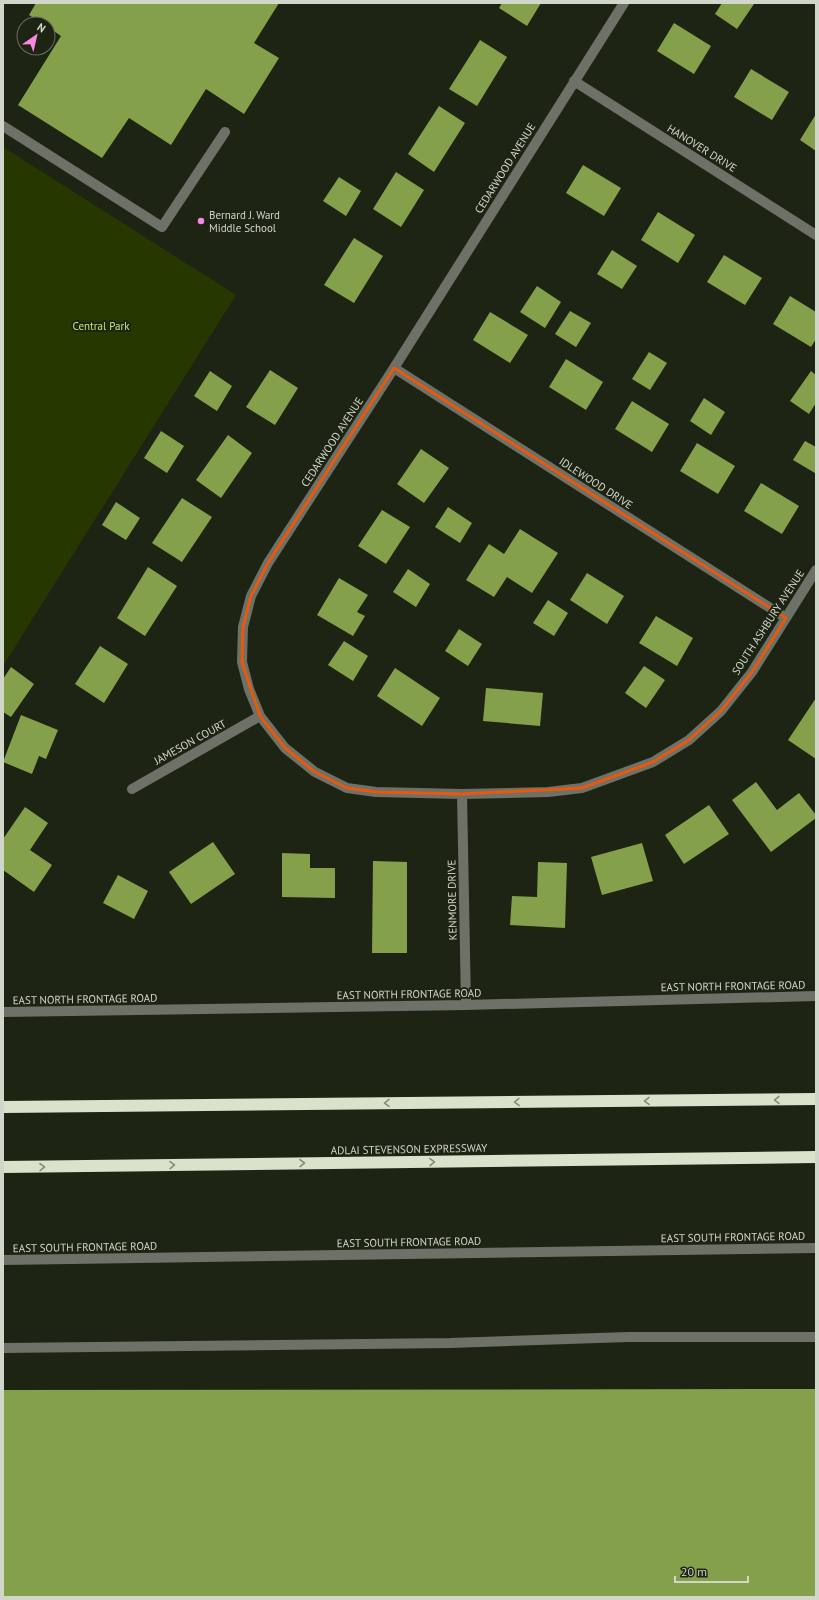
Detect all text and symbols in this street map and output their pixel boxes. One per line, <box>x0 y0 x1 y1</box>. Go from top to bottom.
north arrow <box>16 16 56 56</box>
text: N <box>35 20 49 36</box>
street label: CEDARWOOD AVENUE <box>472 120 539 216</box>
street label: HANOVER DRIVE <box>665 121 739 175</box>
place label: Bernard J. Ward Middle School <box>209 208 280 235</box>
marker: Bernard J. Ward Middle School <box>196 216 206 226</box>
park label: Central Park <box>73 319 130 333</box>
street label: CEDARWOOD AVENUE <box>298 395 366 489</box>
street label: IDLEWOOD DRIVE <box>556 454 636 512</box>
street label: SOUTH ASHBURY AVENUE <box>729 567 807 677</box>
street label: JAMESON COURT <box>150 716 229 768</box>
street label: KENMORE DRIVE <box>444 859 460 940</box>
street label: EAST NORTH FRONTAGE ROAD <box>661 978 805 994</box>
street label: EAST NORTH FRONTAGE ROAD <box>337 986 481 1002</box>
street label: EAST NORTH FRONTAGE ROAD <box>13 991 157 1007</box>
one-way arrow <box>774 1096 780 1104</box>
one-way arrow <box>644 1097 650 1105</box>
one-way arrow <box>514 1098 520 1106</box>
one-way arrow <box>384 1099 390 1107</box>
street label: ADLAI STEVENSON EXPRESSWAY <box>331 1141 488 1157</box>
one-way arrow <box>429 1158 435 1166</box>
one-way arrow <box>299 1159 305 1168</box>
one-way arrow <box>169 1161 175 1169</box>
one-way arrow <box>39 1163 45 1171</box>
street label: EAST SOUTH FRONTAGE ROAD <box>661 1229 805 1245</box>
street label: EAST SOUTH FRONTAGE ROAD <box>337 1234 481 1250</box>
street label: EAST SOUTH FRONTAGE ROAD <box>13 1239 157 1255</box>
scale bar <box>675 1558 748 1584</box>
text: 20 m <box>681 1564 707 1579</box>

